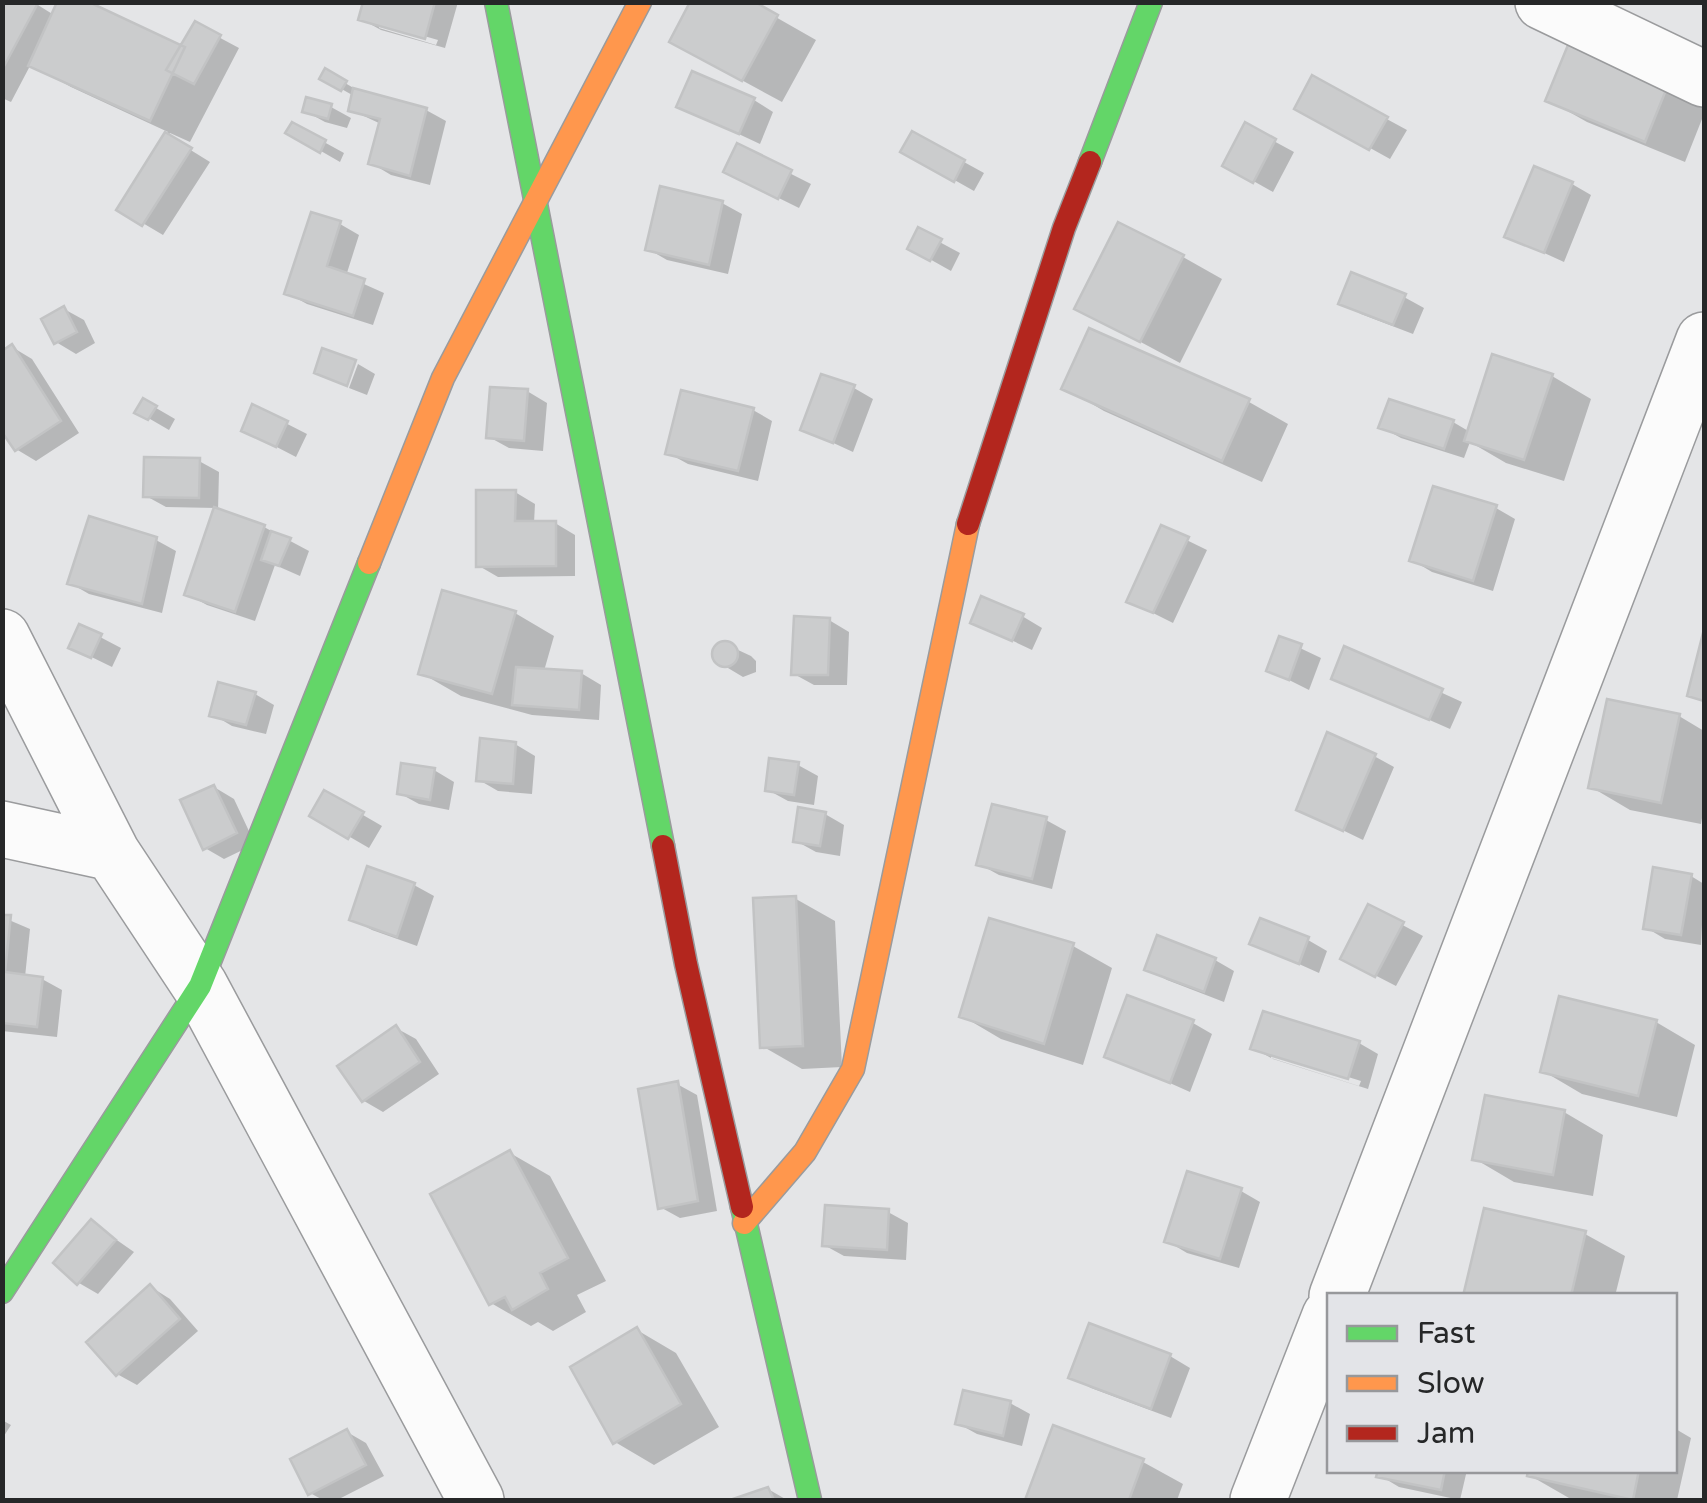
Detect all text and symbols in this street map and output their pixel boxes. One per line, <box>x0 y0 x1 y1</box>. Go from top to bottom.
legend <box>1327 1293 1677 1473</box>
text: Fast <box>1417 1315 1476 1352</box>
text: Slow <box>1417 1365 1485 1402</box>
text: Jam <box>1417 1415 1475 1452</box>

